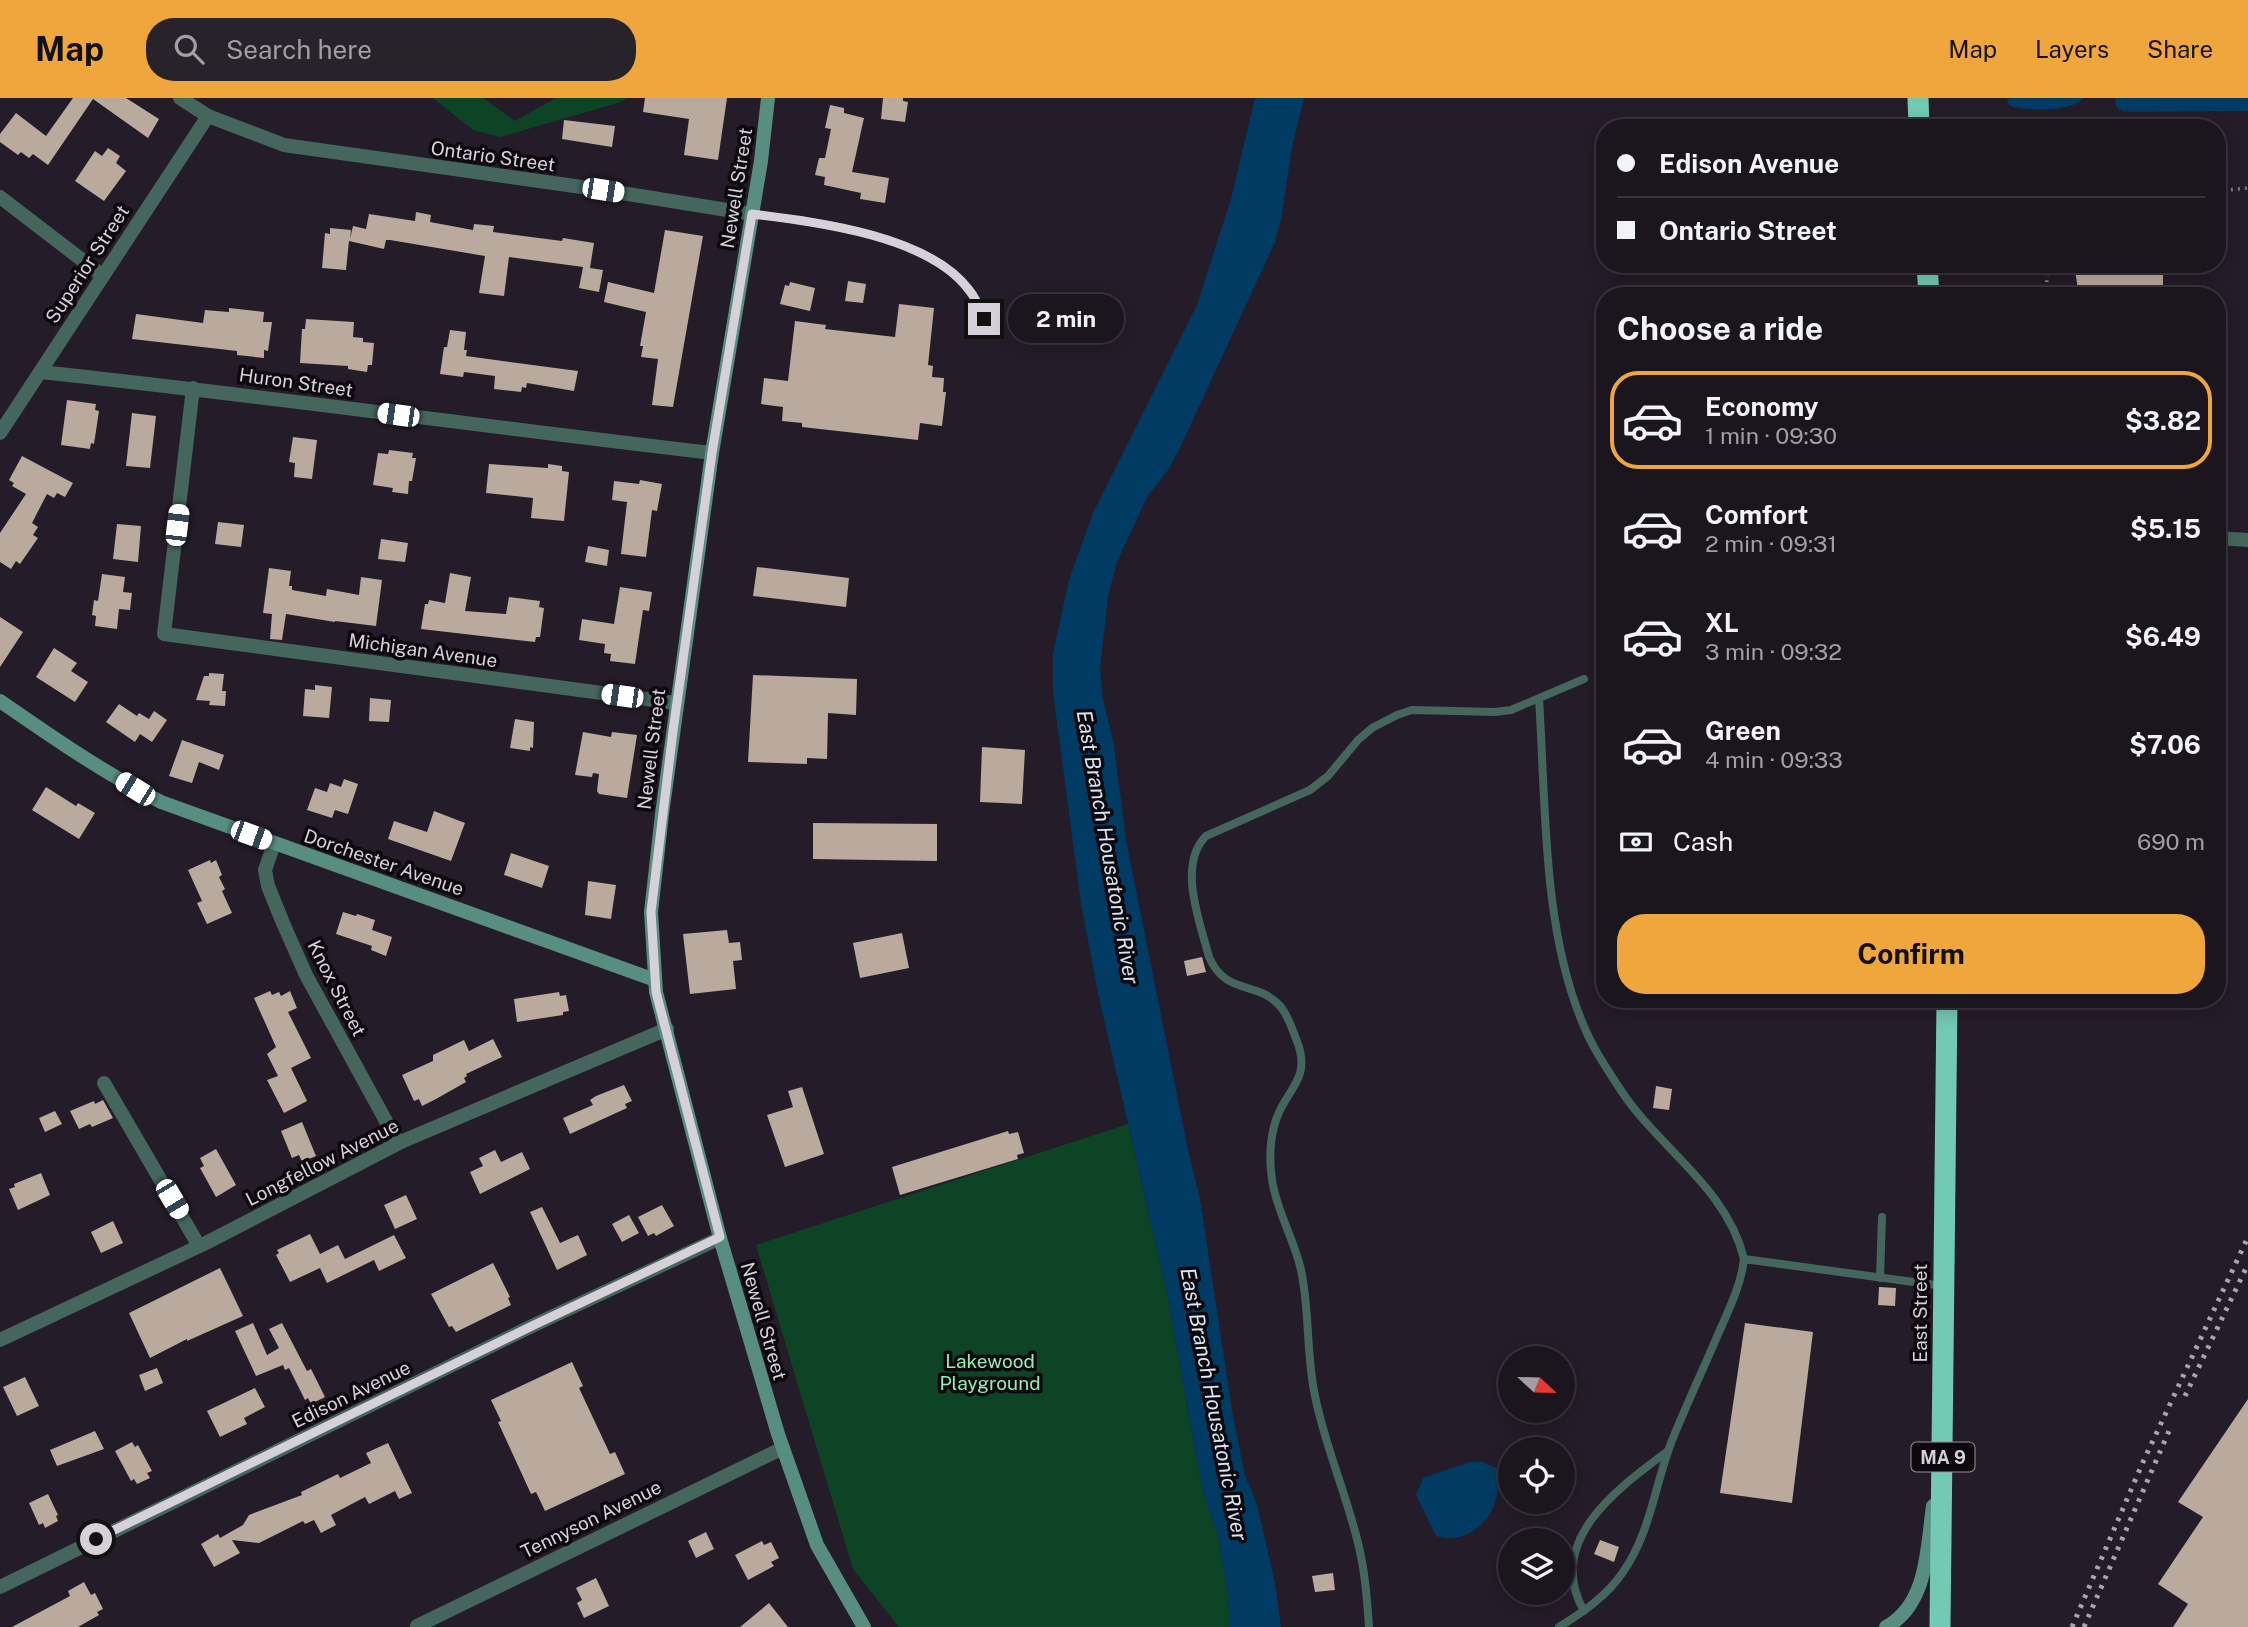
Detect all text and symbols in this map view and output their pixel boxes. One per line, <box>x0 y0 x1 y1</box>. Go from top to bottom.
search box <box>146 18 636 81</box>
text: Map <box>35 30 104 68</box>
icon: search <box>170 30 208 68</box>
text: Search here <box>226 34 372 65</box>
text: Map <box>1948 35 1997 63</box>
text: Layers <box>2035 35 2109 63</box>
text: Share <box>2147 35 2213 63</box>
street label: Newell Street <box>716 126 756 250</box>
street label: Ontario Street <box>430 136 556 176</box>
text: Edison Avenue <box>1659 148 1839 179</box>
car <box>581 176 626 204</box>
street label: Superior Street <box>41 201 133 327</box>
text: Ontario Street <box>1659 215 1837 246</box>
callout: 2 min <box>1009 294 1124 344</box>
route end <box>968 303 1000 335</box>
text: 2 min <box>1036 305 1096 332</box>
text: Choose a ride <box>1617 310 1823 347</box>
street label: Huron Street <box>238 363 354 401</box>
icon: car <box>1621 389 1684 452</box>
text: Economy <box>1705 391 1818 422</box>
car <box>376 402 421 428</box>
text: $3.82 <box>2125 405 2201 436</box>
text: 1 min · 09:30 <box>1705 422 1837 449</box>
icon: car <box>1621 497 1684 560</box>
text: Comfort <box>1705 499 1808 530</box>
car <box>165 503 190 547</box>
text: $5.15 <box>2130 513 2201 544</box>
text: 2 min · 09:31 <box>1705 530 1837 557</box>
icon: car <box>1621 605 1684 668</box>
text: XL <box>1705 607 1739 638</box>
text: $6.49 <box>2125 621 2201 652</box>
street label: Michigan Avenue <box>347 629 499 671</box>
text: 3 min · 09:32 <box>1705 638 1842 665</box>
car <box>600 683 645 709</box>
street label: Newell Street <box>633 687 669 811</box>
water label: East Branch Housatonic River <box>1072 708 1145 987</box>
icon: car <box>1621 713 1684 776</box>
text: Green <box>1705 715 1781 746</box>
text: $7.06 <box>2129 729 2201 760</box>
text: 4 min · 09:33 <box>1705 746 1843 773</box>
car <box>112 769 159 809</box>
car <box>228 818 275 852</box>
icon: cash <box>1617 823 1655 861</box>
street label: Dorchester Avenue <box>301 824 467 900</box>
text: Cash <box>1673 826 1733 857</box>
text: 690 m <box>2137 828 2205 855</box>
button: Confirm <box>1617 914 2205 994</box>
street label: Knox Street <box>303 936 371 1040</box>
street label: Longfellow Avenue <box>242 1114 402 1210</box>
car <box>153 1176 192 1222</box>
street label: Newell Street <box>737 1260 791 1382</box>
street label: East Street <box>1909 1264 1931 1362</box>
water label: East Branch Housatonic River <box>1175 1265 1253 1544</box>
north arrow <box>1498 1346 1575 1423</box>
map controls <box>1498 1346 1575 1605</box>
park label: Lakewood Playground <box>939 1350 1041 1394</box>
street label: Edison Avenue <box>288 1356 414 1432</box>
button: locate <box>1498 1437 1575 1514</box>
road number: MA 9 <box>1912 1442 1974 1472</box>
street label: Tennyson Avenue <box>517 1475 665 1563</box>
route start <box>80 1523 112 1555</box>
button: layers <box>1498 1528 1575 1605</box>

